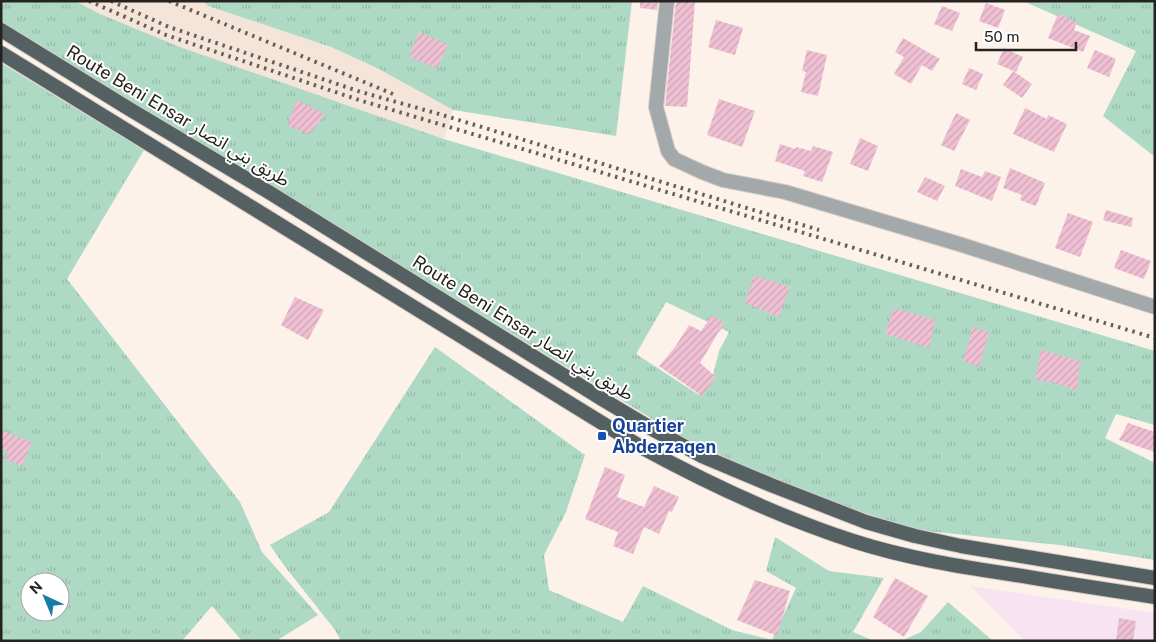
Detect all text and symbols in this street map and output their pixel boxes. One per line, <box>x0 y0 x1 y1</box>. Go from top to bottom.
scale bar <box>976 20 1076 52</box>
text: 50 m <box>984 28 1019 45</box>
street label: Route Beni Ensar طريق بني انصار <box>61 40 294 193</box>
street label: Route Beni Ensar طريق بني انصار <box>407 251 638 407</box>
place label: Quartier Abderzaqen <box>612 415 716 457</box>
marker: Quartier Abderzaqen <box>596 430 608 442</box>
north arrow <box>20 572 70 622</box>
text: N <box>26 578 45 597</box>

